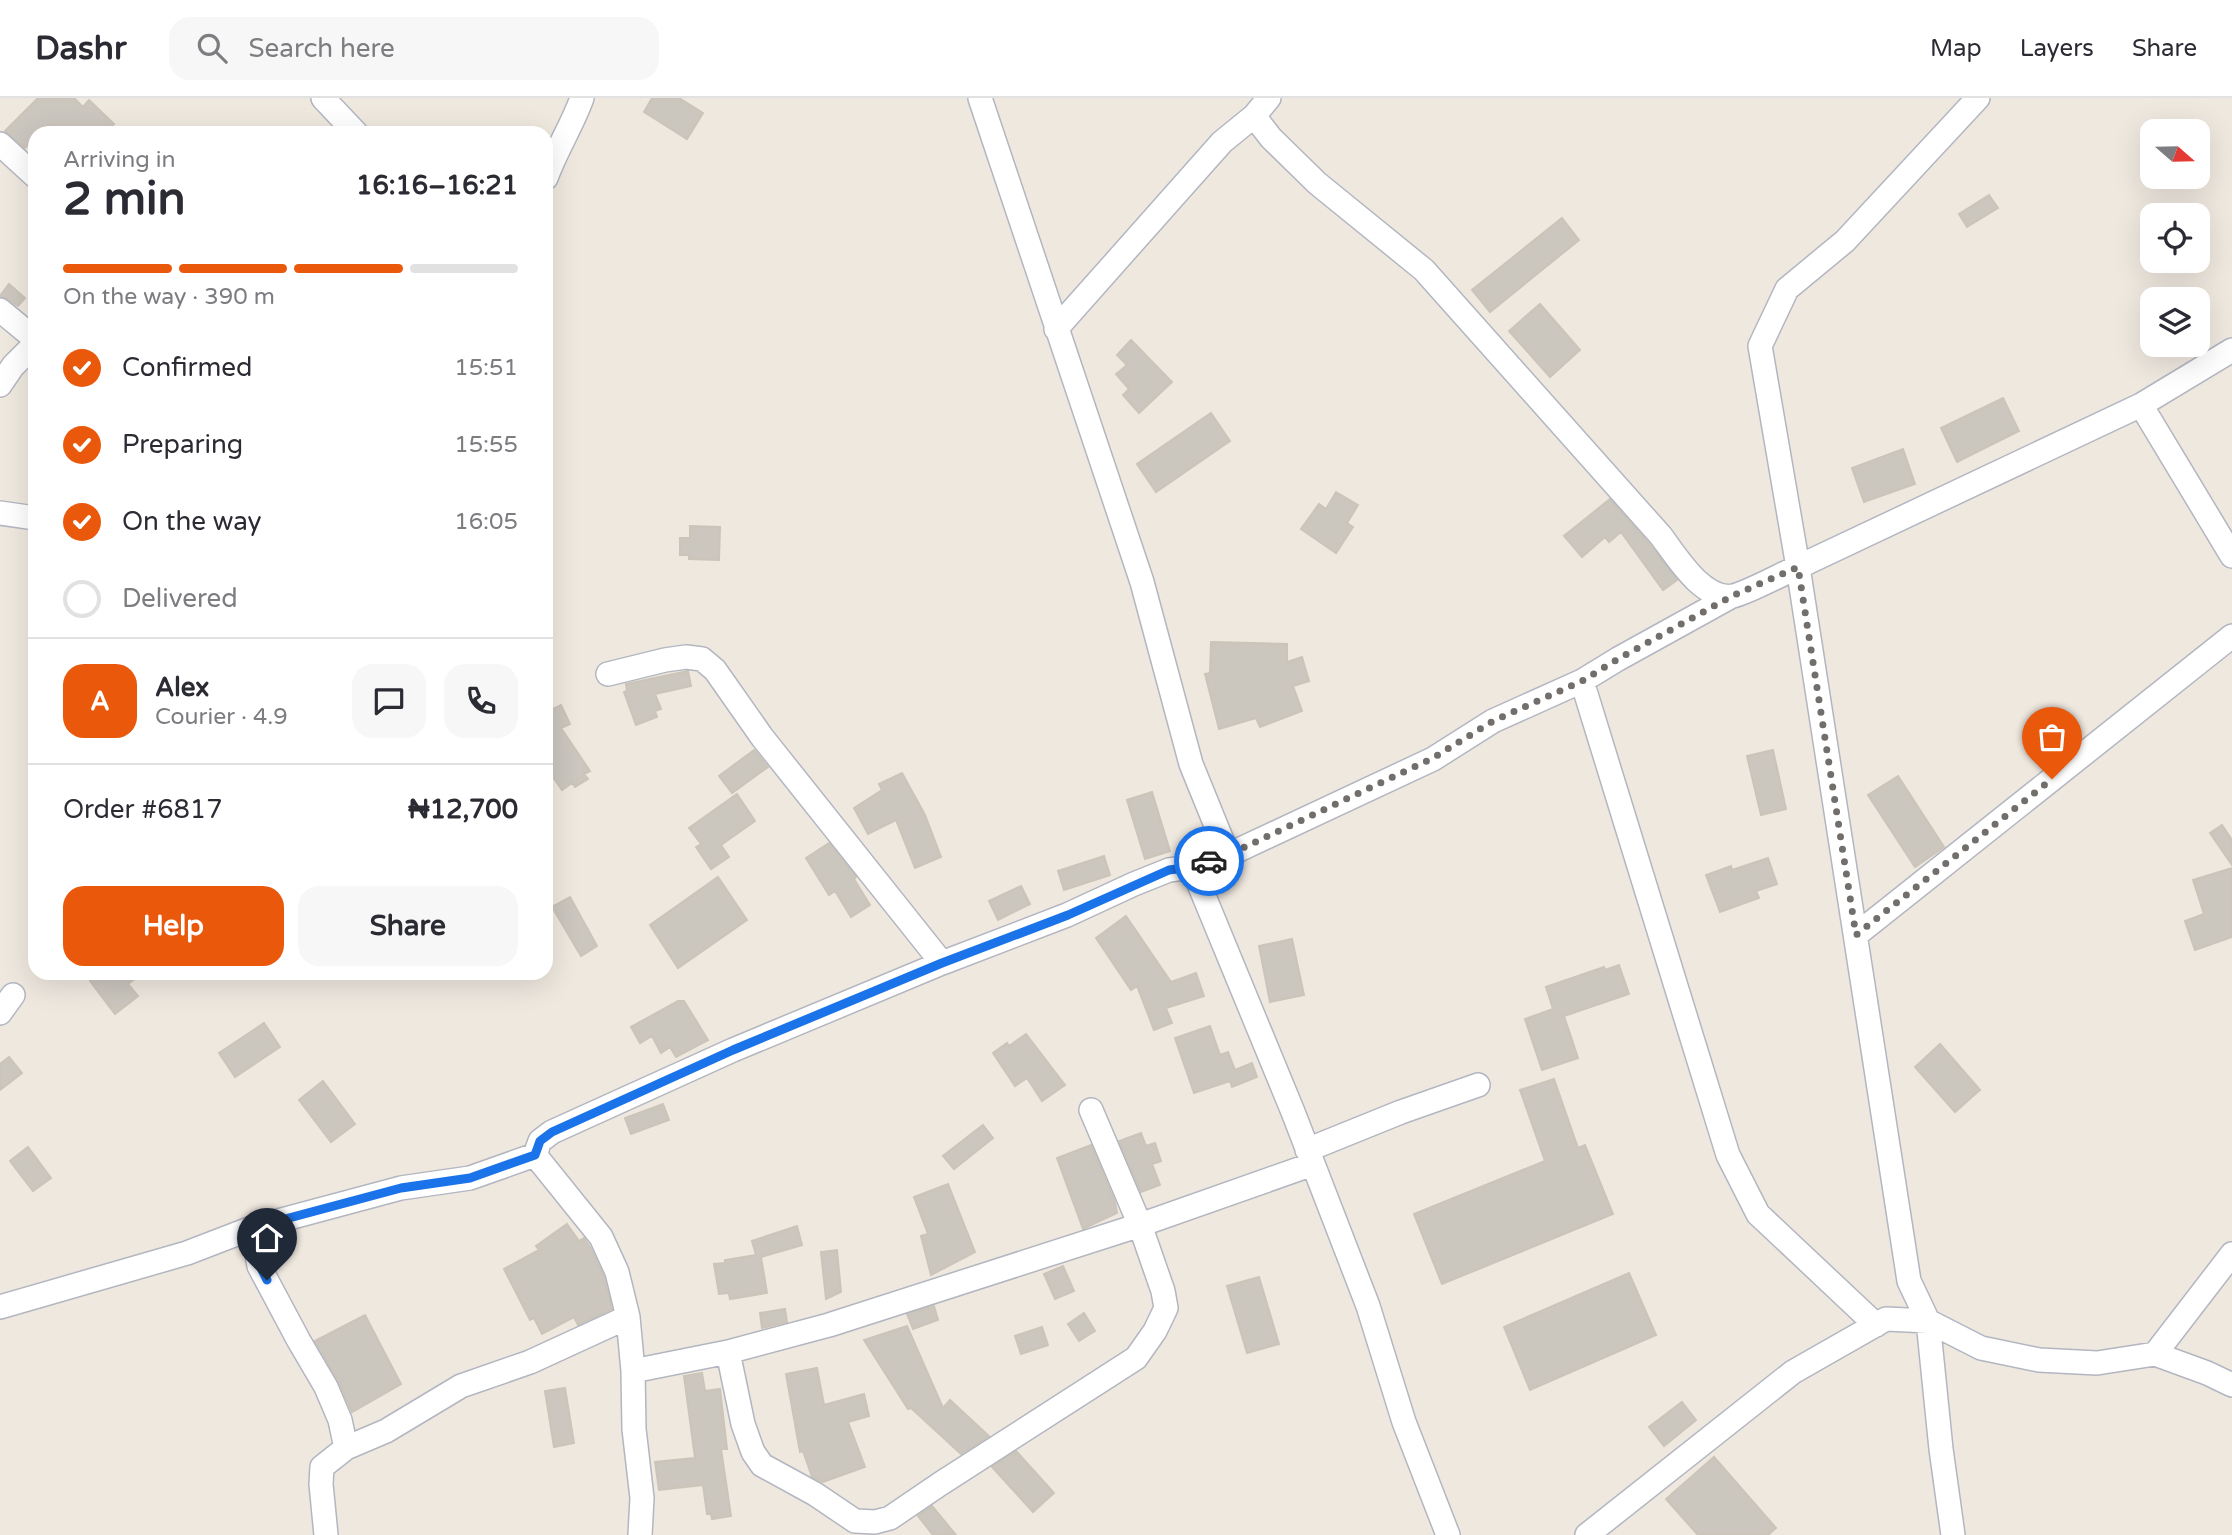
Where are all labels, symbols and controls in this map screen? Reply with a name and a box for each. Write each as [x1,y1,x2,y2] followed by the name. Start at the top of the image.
[169,17,659,80] search box
[35,29,127,68] text: Dashr
[193,29,231,67] icon: search
[249,33,395,64] text: Search here
[1930,34,1982,63] text: Map
[2020,34,2094,63] text: Layers
[2132,34,2197,63] text: Share
[2140,119,2210,189] north arrow
[2140,119,2210,357] map controls
[63,146,176,174] text: Arriving in
[356,170,518,201] text: 16:16–16:21
[63,172,186,227] text: 2 min
[2140,203,2210,273] button: locate
[63,283,275,311] text: On the way · 390 m
[2140,287,2210,357] button: layers
[63,349,101,387] icon: check
[122,352,252,383] text: Confirmed
[454,354,518,382] text: 15:51
[63,426,101,464] icon: check
[122,429,243,460] text: Preparing
[454,431,518,459] text: 15:55
[63,503,101,541] icon: check
[122,506,262,537] text: On the way
[454,508,518,536] text: 16:05
[122,583,238,614] text: Delivered
[352,664,426,738] button: chat
[444,664,518,738] button: phone
[155,672,209,703] text: Alex
[90,686,110,717] text: A
[155,703,288,731] text: Courier · 4.9
[2022,707,2082,779] pin
[2033,718,2071,756] icon: bag
[63,794,223,825] text: Order #6817
[408,794,518,825] text: ₦12,700
[1174,826,1244,896] courier
[1190,842,1228,880] icon: car
[63,886,284,966] button: Help
[298,886,518,966] button: Share
[237,1208,297,1280] pin
[248,1219,286,1257] icon: home

